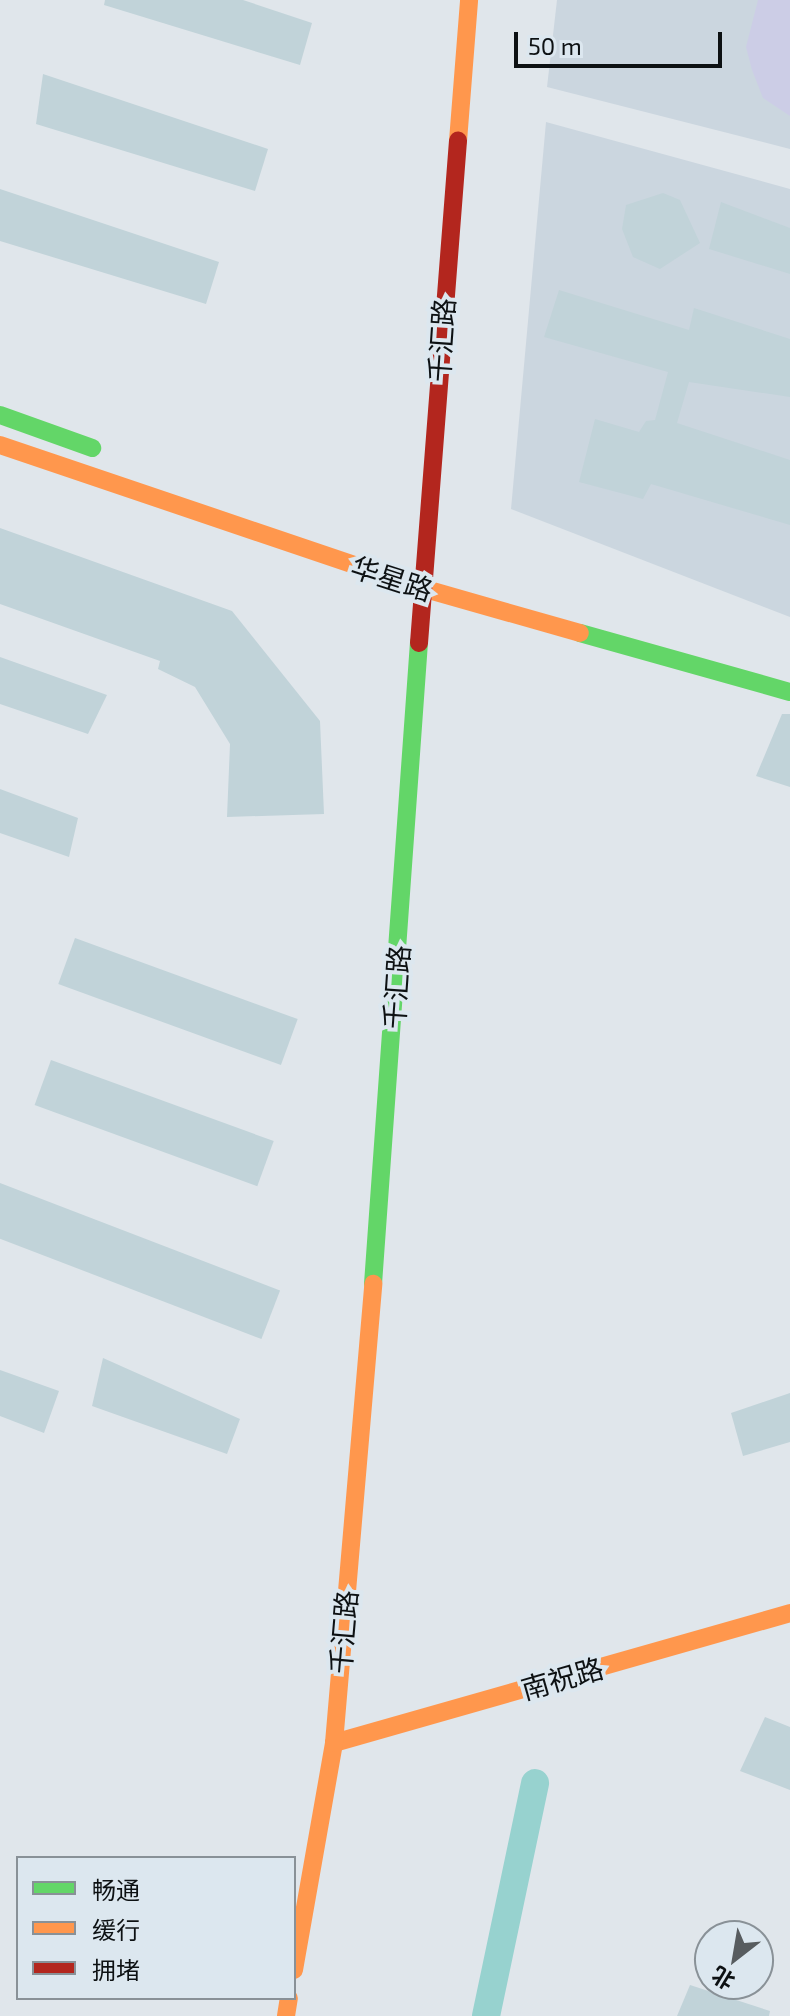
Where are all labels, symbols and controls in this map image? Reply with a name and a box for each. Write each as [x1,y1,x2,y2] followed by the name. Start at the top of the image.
[518,16,726,66] scale bar
[528,31,582,60] text: 50 m
[421,297,461,383] street label: 千汇路
[347,549,437,607] street label: 华星路
[376,944,416,1030] street label: 千汇路
[323,1589,363,1675] street label: 千汇路
[517,1650,607,1706] street label: 南祝路
[16,1856,296,2000] legend
[92,1875,140,1904] text: 畅通
[92,1915,140,1944] text: 缓行
[694,1920,774,2000] north arrow
[92,1955,140,1984] text: 拥堵
[707,1962,739,1996] text: 北

